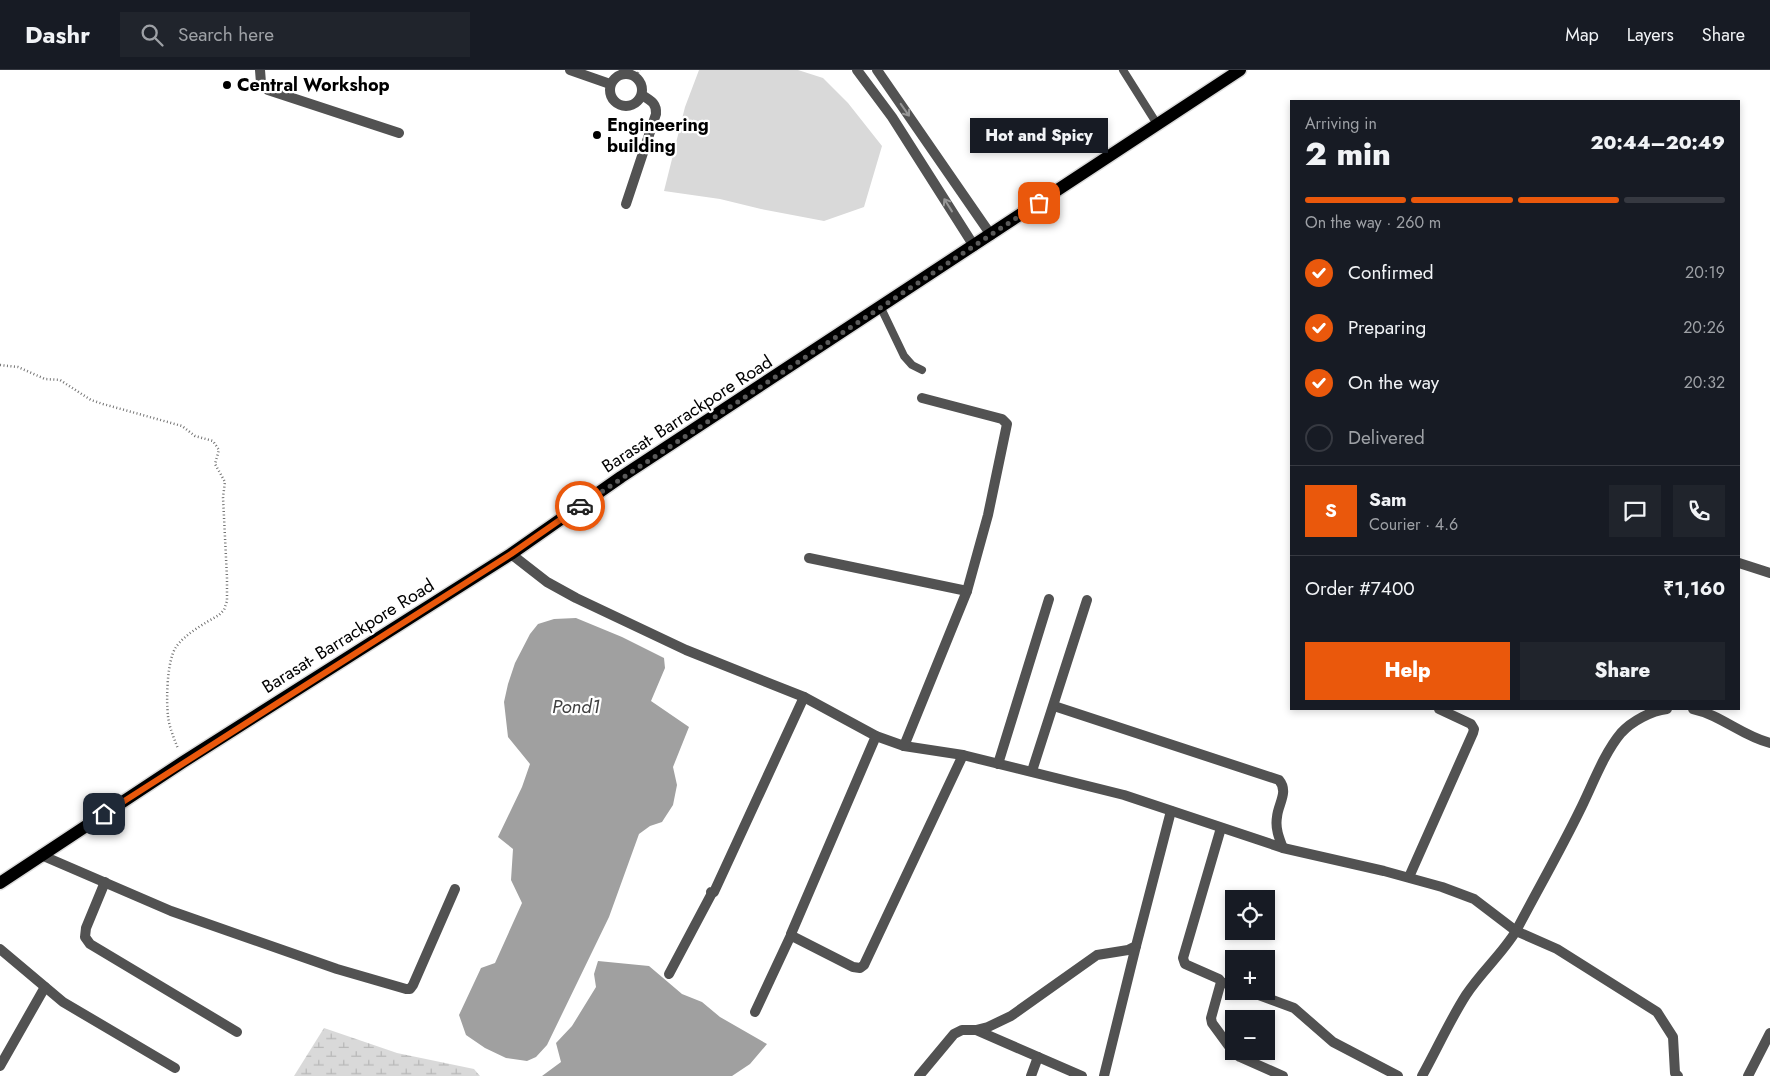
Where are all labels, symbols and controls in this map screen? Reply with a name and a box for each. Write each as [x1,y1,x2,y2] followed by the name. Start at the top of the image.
[120,12,470,57] search box
[25,17,90,52] text: Dashr
[138,21,166,49] icon: search
[178,21,274,48] text: Search here
[1565,22,1599,48] text: Map
[1627,22,1674,48] text: Layers
[1702,22,1745,48] text: Share
[237,72,390,98] place label: Central Workshop
[221,79,233,91] marker: Central Workshop
[900,103,910,117] one-way arrow
[607,112,709,159] place label: Engineering building
[1305,112,1377,135] text: Arriving in
[970,118,1108,153] callout: Hot and Spicy
[985,124,1093,147] text: Hot and Spicy
[591,129,603,141] marker: Engineering building
[1591,129,1725,156] text: 20:44–20:49
[1305,131,1391,177] text: 2 min
[1018,182,1060,224] pin
[1025,189,1053,217] icon: bag
[942,199,952,213] one-way arrow
[1305,211,1441,234] text: On the way · 260 m
[1305,259,1333,287] icon: check
[1348,259,1434,286] text: Confirmed
[1685,261,1725,284] text: 20:19
[1305,314,1333,342] icon: check
[1348,314,1426,341] text: Preparing
[1683,316,1725,339] text: 20:26
[597,349,777,479] street label: Barasat- Barrackpore Road
[1305,369,1333,397] icon: check
[1348,369,1439,396] text: On the way
[1684,371,1725,394] text: 20:32
[1348,424,1425,451] text: Delivered
[555,481,605,531] courier
[1609,485,1661,537] button: chat
[1673,485,1725,537] button: phone
[1369,486,1407,513] text: Sam
[566,492,594,520] icon: car
[1325,497,1337,524] text: S
[1369,513,1458,536] text: Courier · 4.6
[257,572,439,700] street label: Barasat- Barrackpore Road
[1305,575,1415,602] text: Order #7400
[1663,575,1725,602] text: ₹1,160
[1305,642,1510,700] button: Help
[1520,642,1725,700] button: Share
[552,693,600,720] water label: Pond1
[83,793,125,835] pin
[90,800,118,828] icon: home
[1225,890,1275,1060] map controls
[1225,890,1275,940] button: locate
[1225,950,1275,1000] button: +
[1225,1010,1275,1060] button: −

